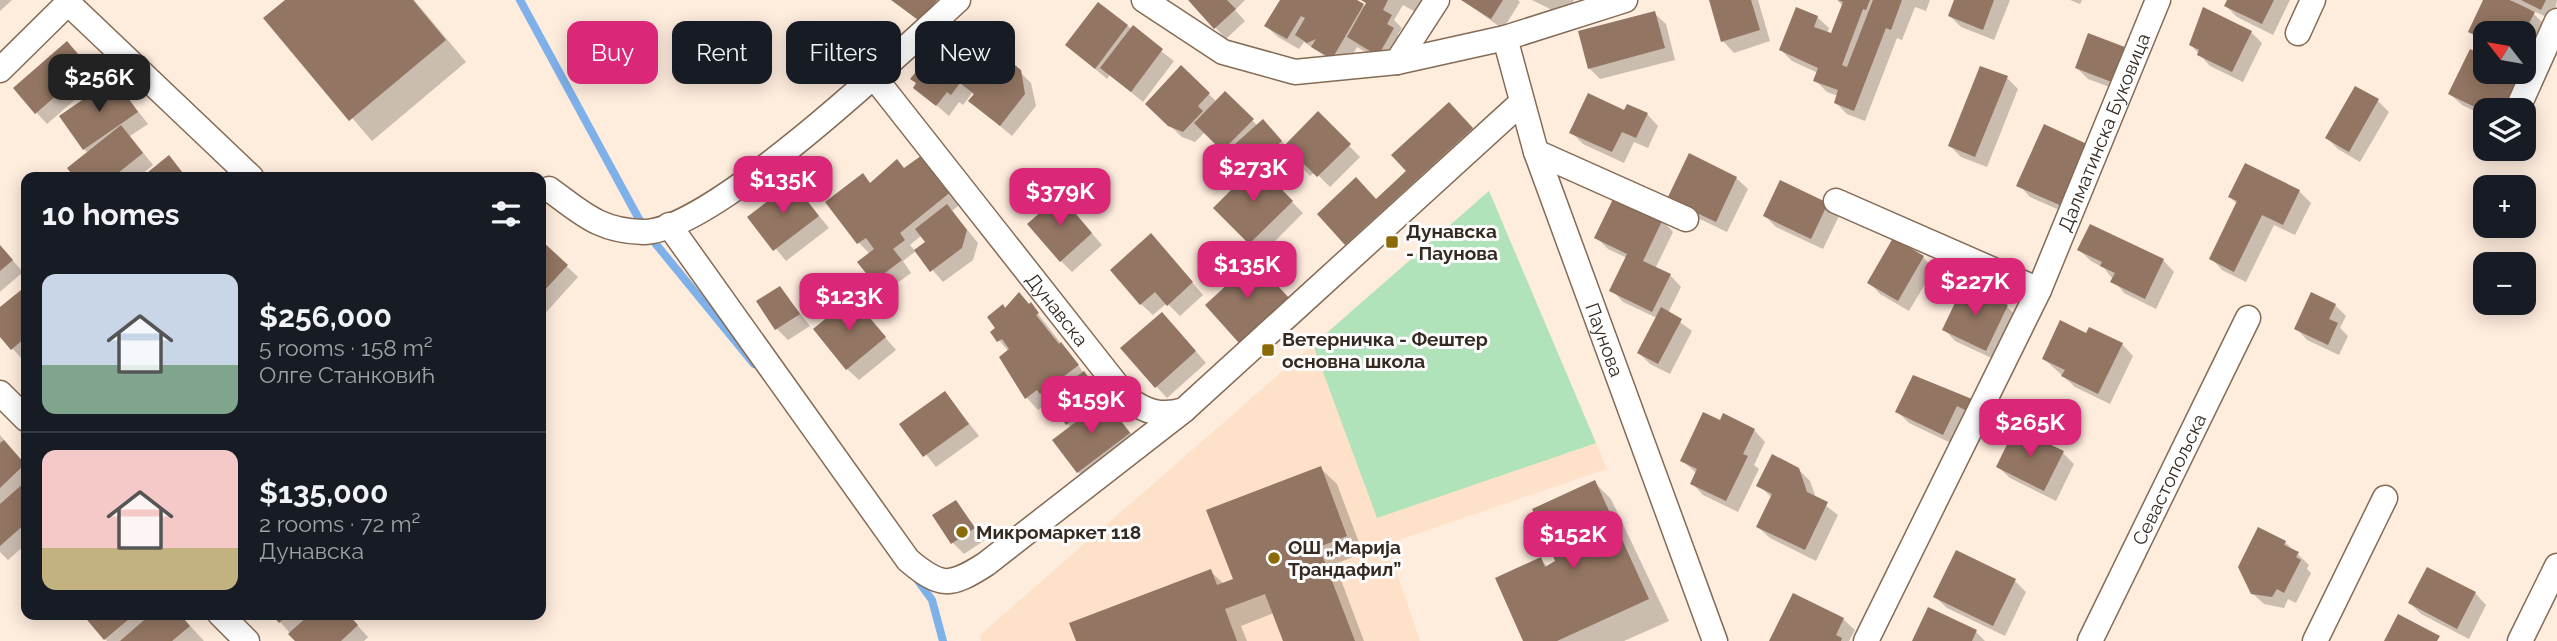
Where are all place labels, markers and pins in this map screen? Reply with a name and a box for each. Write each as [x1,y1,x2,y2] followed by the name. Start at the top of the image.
[50,54,148,114] pin: $256K
[1204,144,1302,204] pin: $273K
[734,156,832,216] pin: $135K
[1011,168,1109,228] pin: $379K
[1406,220,1498,264] place label: Дунавска - Паунова
[1384,234,1400,250] marker: Дунавска - Паунова
[1198,242,1296,301] pin: $135K
[1926,258,2024,318] pin: $227K
[800,274,898,333] pin: $123K
[1282,328,1488,372] place label: Ветерничка - Фештер основна школа
[1260,342,1276,358] marker: Ветерничка - Фештер основна школа
[1042,376,1140,436] pin: $159K
[1981,400,2079,459] pin: $265K
[1524,512,1622,571] pin: $152K
[976,521,1141,543] place label: Микромаркет 118
[954,524,970,540] marker: Микромаркет 118
[1288,536,1401,580] place label: ОШ „Марија Трандафил”
[1266,550,1282,566] marker: ОШ „Марија Трандафил”

